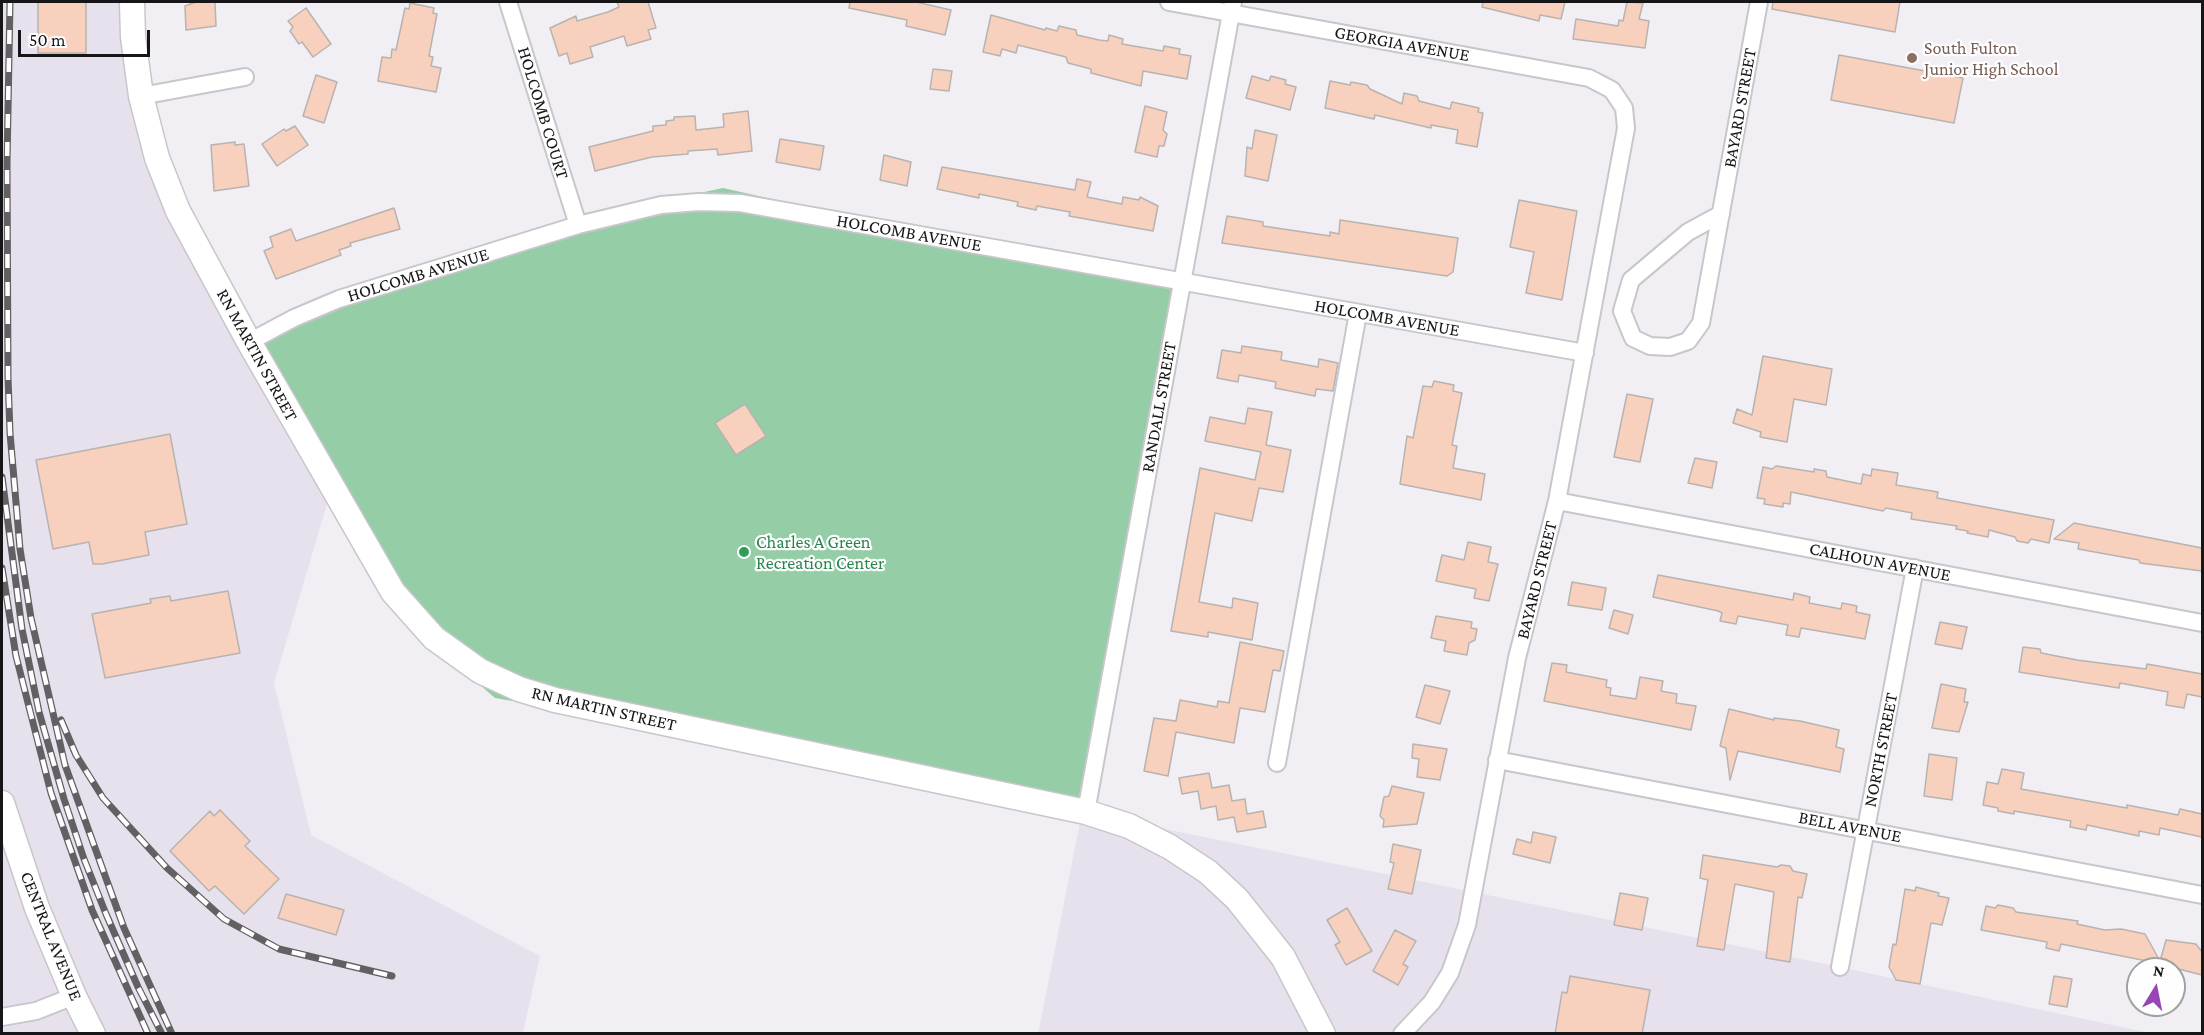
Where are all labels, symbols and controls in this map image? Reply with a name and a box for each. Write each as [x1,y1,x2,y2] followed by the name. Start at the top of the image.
[21,18,153,56] scale bar
[1333,22,1471,66] street label: GEORGIA AVENUE
[29,30,66,50] text: 50 m
[1924,37,2058,80] place label: South Fulton Junior High School
[513,44,573,182] street label: HOLCOMB COURT
[1719,47,1761,169] street label: BAYARD STREET
[1905,51,1919,65] marker: South Fulton Junior High School
[835,210,983,256] street label: HOLCOMB AVENUE
[345,243,491,307] street label: HOLCOMB AVENUE
[212,285,302,425] street label: RN MARTIN STREET
[1313,295,1461,341] street label: HOLCOMB AVENUE
[1137,340,1181,474] street label: RANDALL STREET
[1512,519,1562,641] street label: BAYARD STREET
[756,531,884,574] place label: Charles A Green Recreation Center
[1807,538,1953,586] street label: CALHOUN AVENUE
[737,545,751,559] marker: Charles A Green Recreation Center
[530,682,678,736] street label: RN MARTIN STREET
[1859,691,1903,809] street label: NORTH STREET
[1797,806,1903,848] street label: BELL AVENUE
[15,868,87,1004] street label: CENTRAL AVENUE
[2126,957,2186,1017] north arrow
[2152,961,2166,980] text: N

